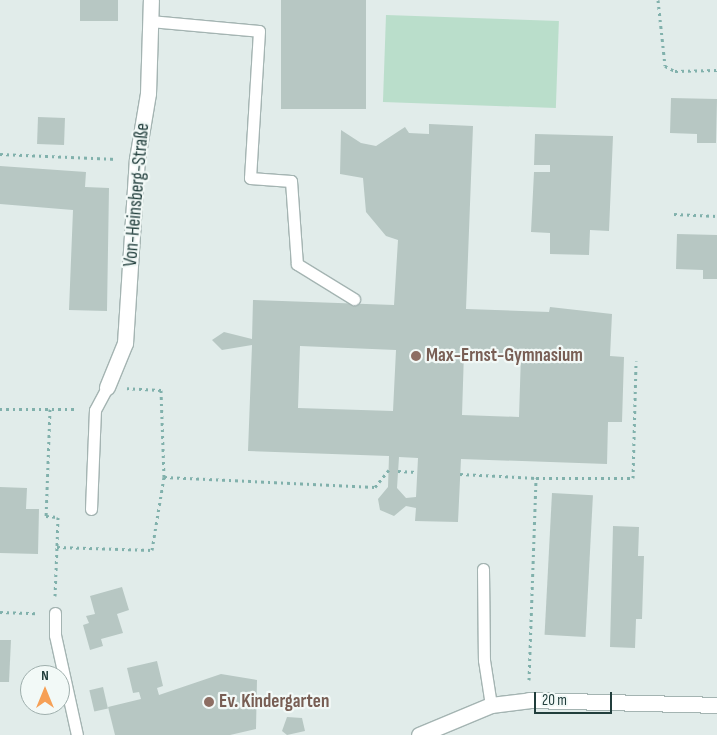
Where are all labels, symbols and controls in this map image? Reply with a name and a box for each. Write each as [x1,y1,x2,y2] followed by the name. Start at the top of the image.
[119,122,155,268] street label: Von-Heinsberg-Straße
[426,345,583,367] place label: Max-Ernst-Gymnasium
[410,350,422,362] marker: Max-Ernst-Gymnasium
[20,665,70,715] north arrow
[41,667,49,684] text: N
[537,682,614,714] scale bar
[219,691,329,713] place label: Ev. Kindergarten
[542,691,567,710] text: 20 m
[203,696,215,708] marker: Ev. Kindergarten

